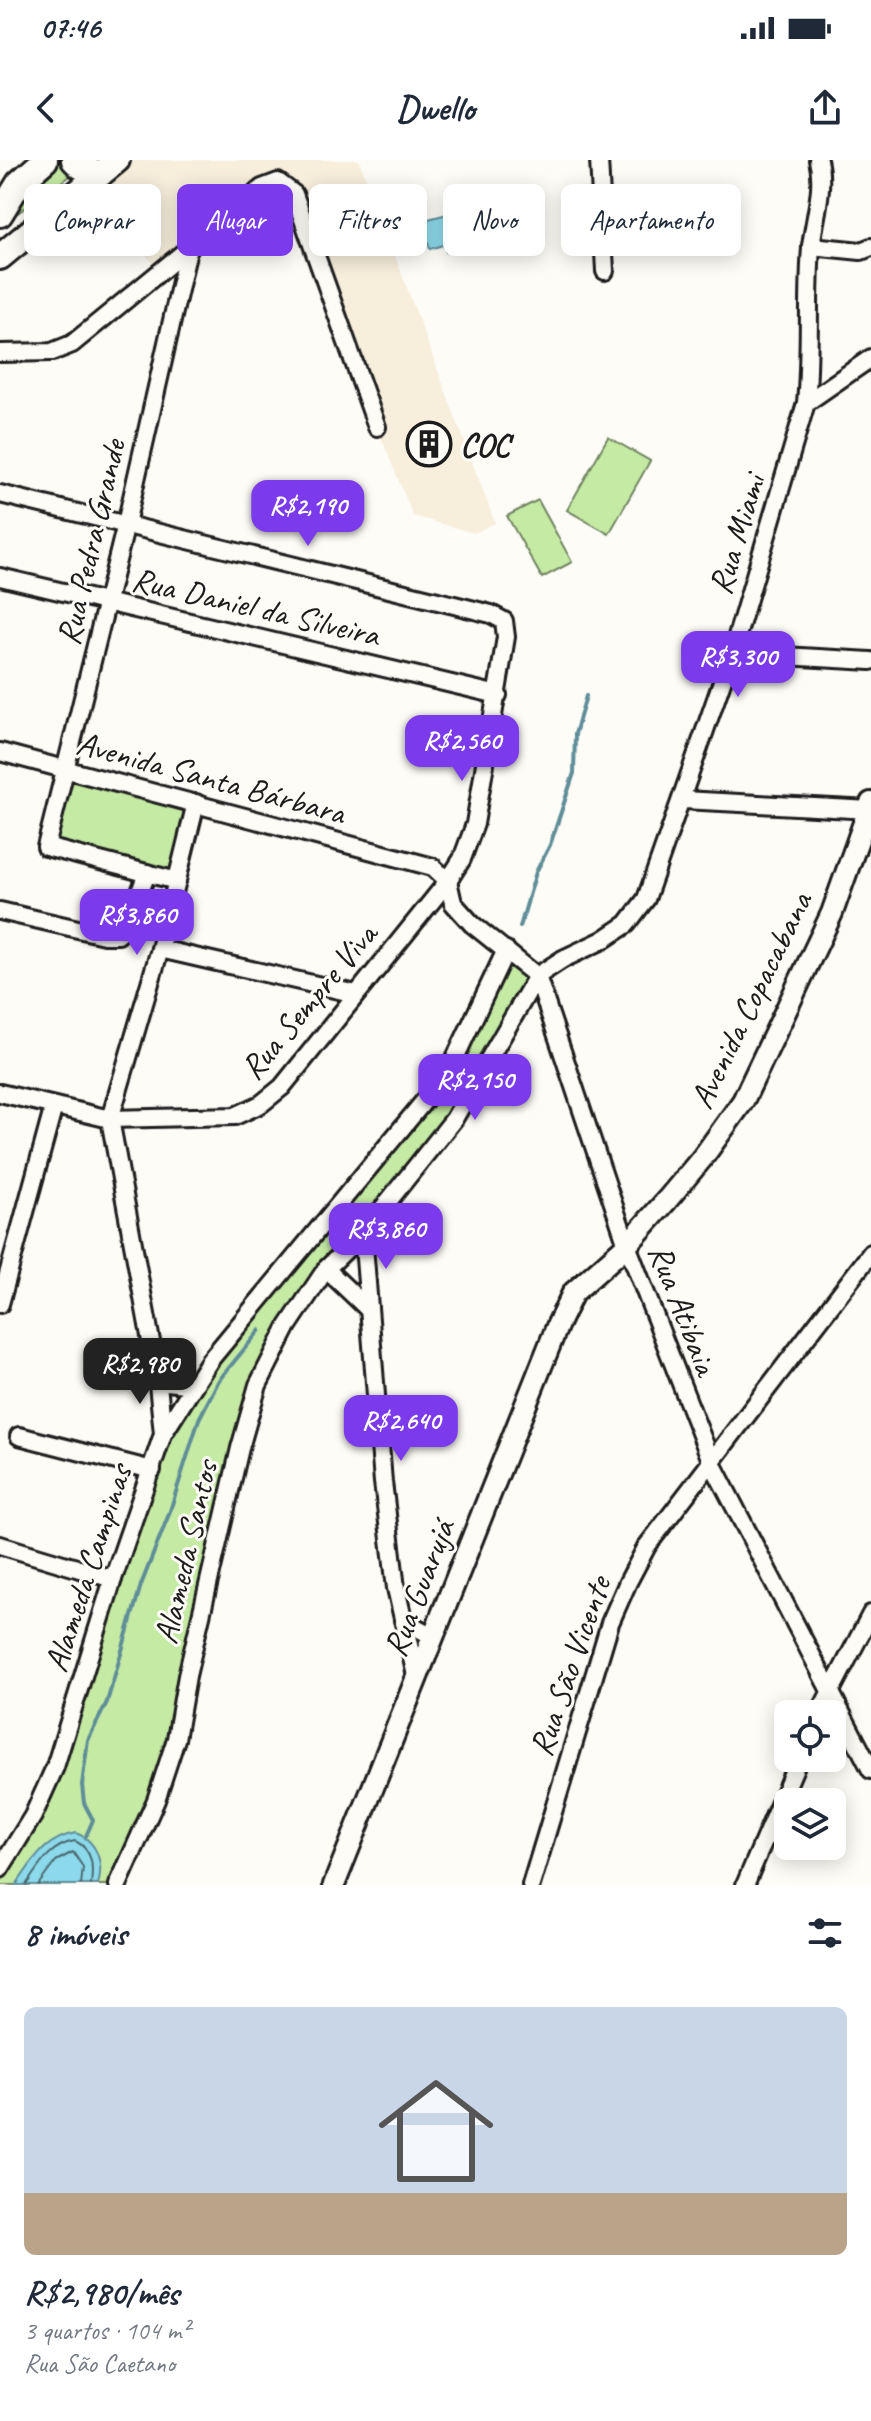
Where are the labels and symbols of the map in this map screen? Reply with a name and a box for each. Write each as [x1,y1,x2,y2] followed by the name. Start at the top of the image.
[405,420,453,468] building icon: COC
[460,423,515,466] place label: COC
[46,433,135,649] street label: Rua Pedra Grande
[698,466,776,599] street label: Rua Miami
[234,480,382,548] pin: R$2,190
[128,557,386,656] street label: Rua Daniel da Silveira
[664,631,812,699] pin: R$3,300
[388,715,536,783] pin: R$2,560
[72,721,352,835] street label: Avenida Santa Bárbara
[680,883,822,1115] street label: Avenida Copacabana
[63,889,211,957] pin: R$3,860
[231,912,388,1088] street label: Rua Sempre Viva
[401,1054,549,1122] pin: R$2,150
[312,1203,460,1271] pin: R$3,860
[639,1238,729,1383] street label: Rua Atibaia
[66,1338,214,1406] pin: R$2,980
[327,1395,475,1463] pin: R$2,640
[144,1453,228,1648] street label: Alameda Santos
[34,1456,142,1677] street label: Alameda Campinas
[373,1511,465,1662] street label: Rua Guarujá
[519,1568,621,1762] street label: Rua São Vicente

